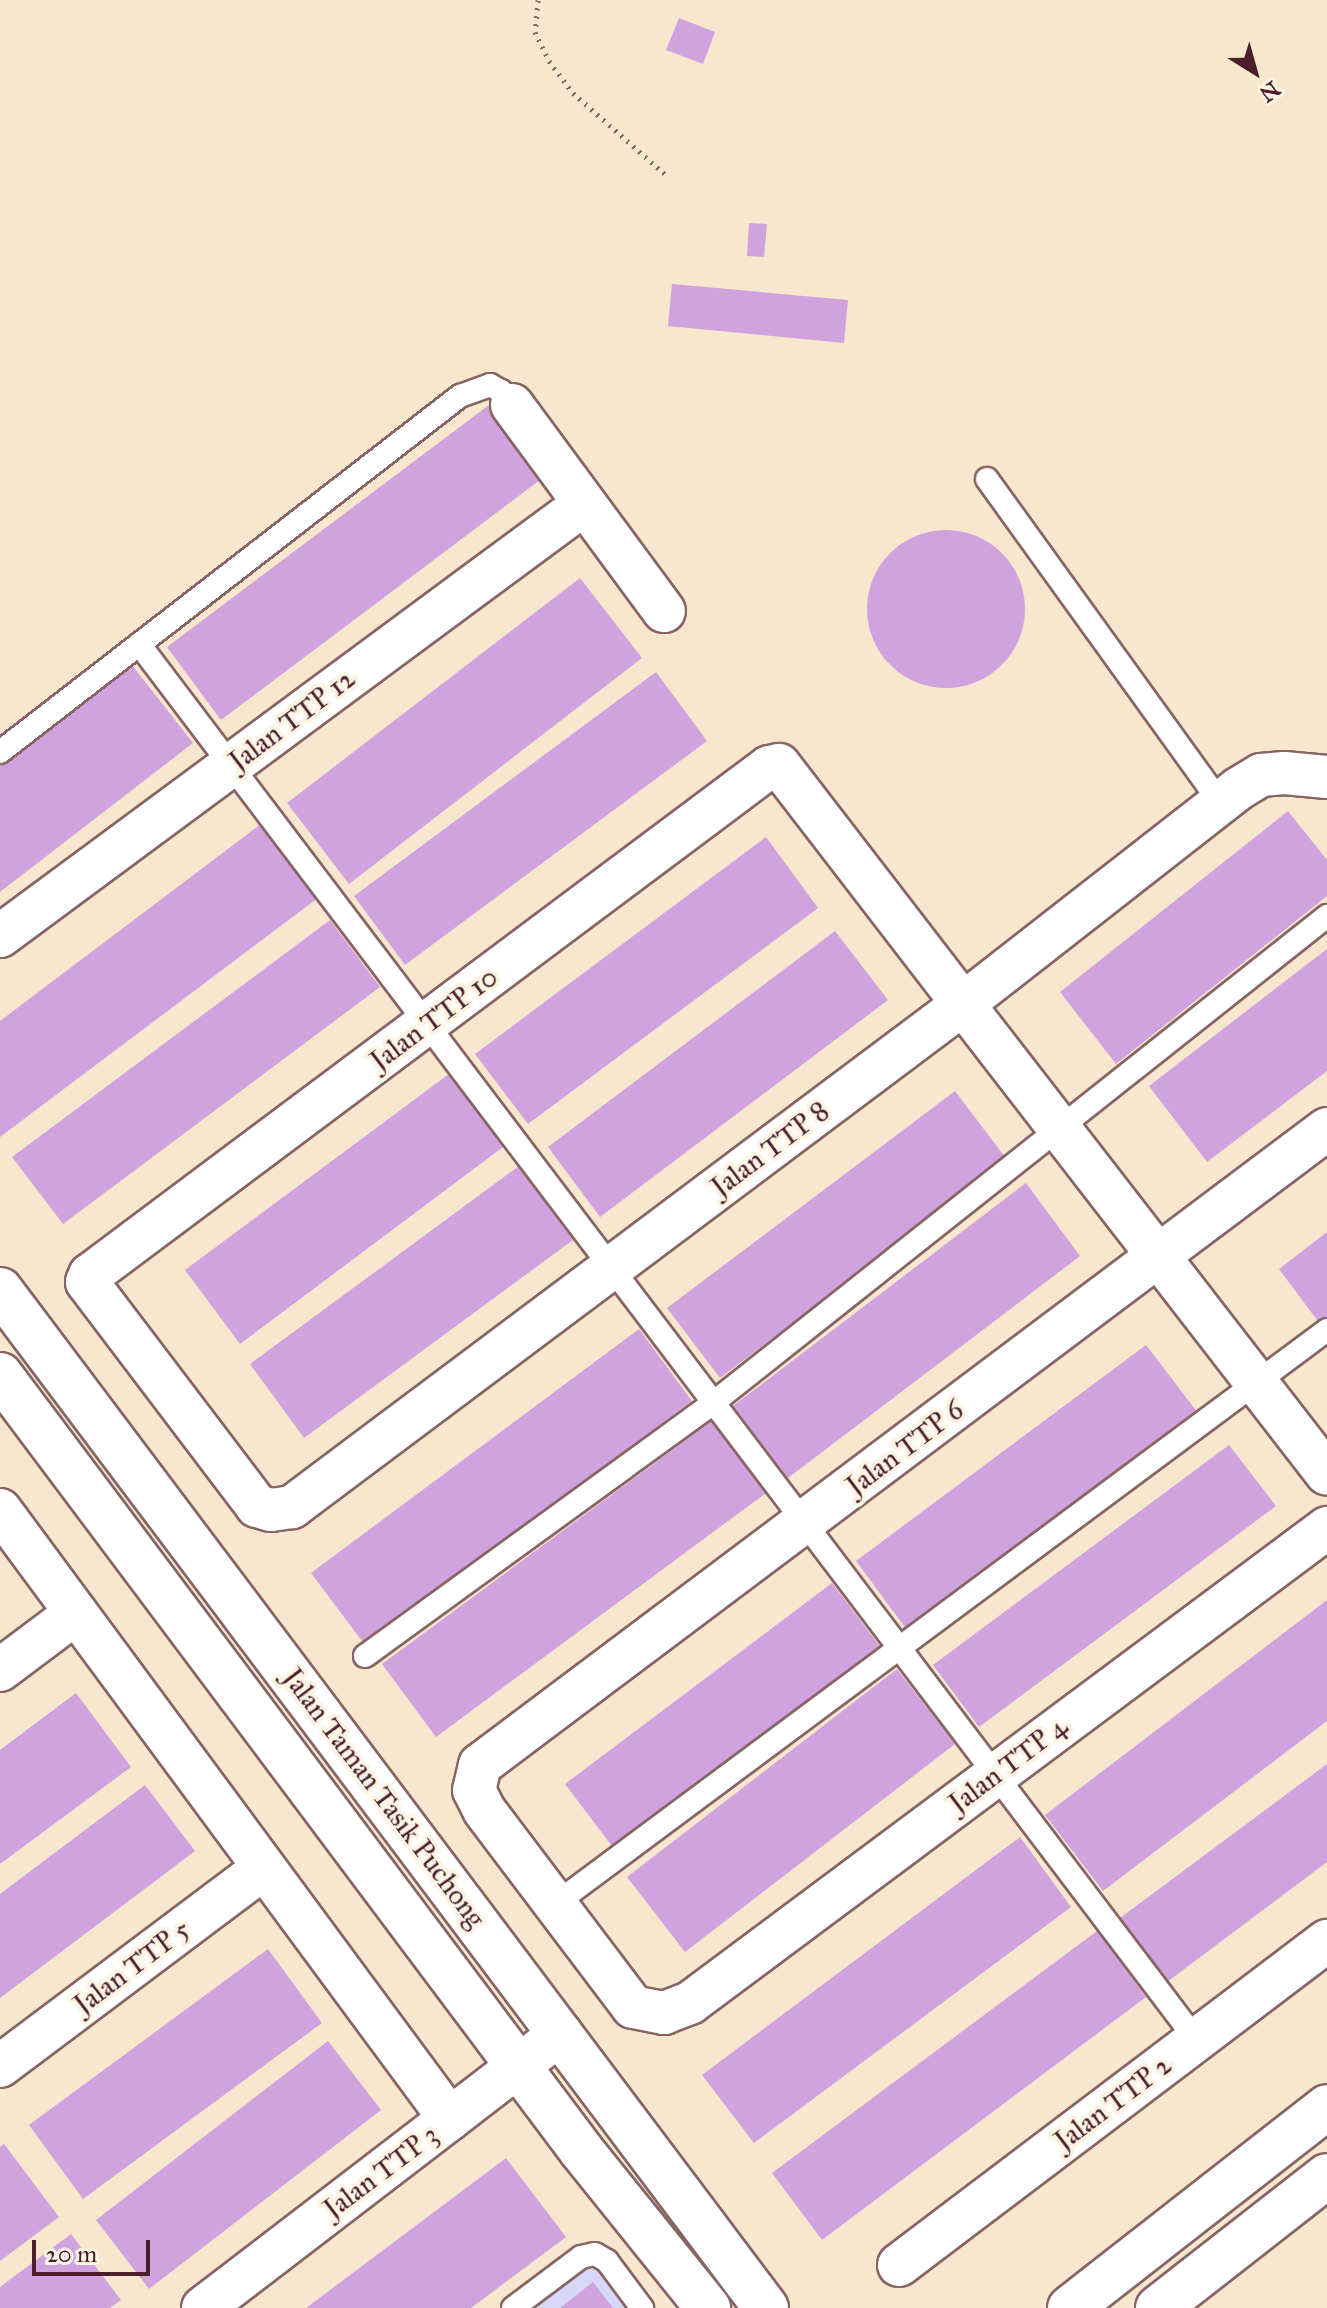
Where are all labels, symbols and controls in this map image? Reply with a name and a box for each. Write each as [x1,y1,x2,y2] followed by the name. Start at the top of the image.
[1215,32,1295,112] north arrow
[1254,75,1285,108] text: N
[223,662,361,778] street label: Jalan TTP 12
[364,960,504,1078] street label: Jalan TTP 10
[704,1094,836,1204] street label: Jalan TTP 8
[840,1393,970,1503] street label: Jalan TTP 6
[276,1662,492,1934] street label: Jalan Taman Tasik Puchong
[942,1710,1074,1820] street label: Jalan TTP 4
[67,1912,197,2022] street label: Jalan TTP 5
[1048,2048,1178,2158] street label: Jalan TTP 2
[317,2118,445,2226] street label: Jalan TTP 3
[36,2224,154,2274] scale bar
[46,2239,97,2269] text: 20 m

